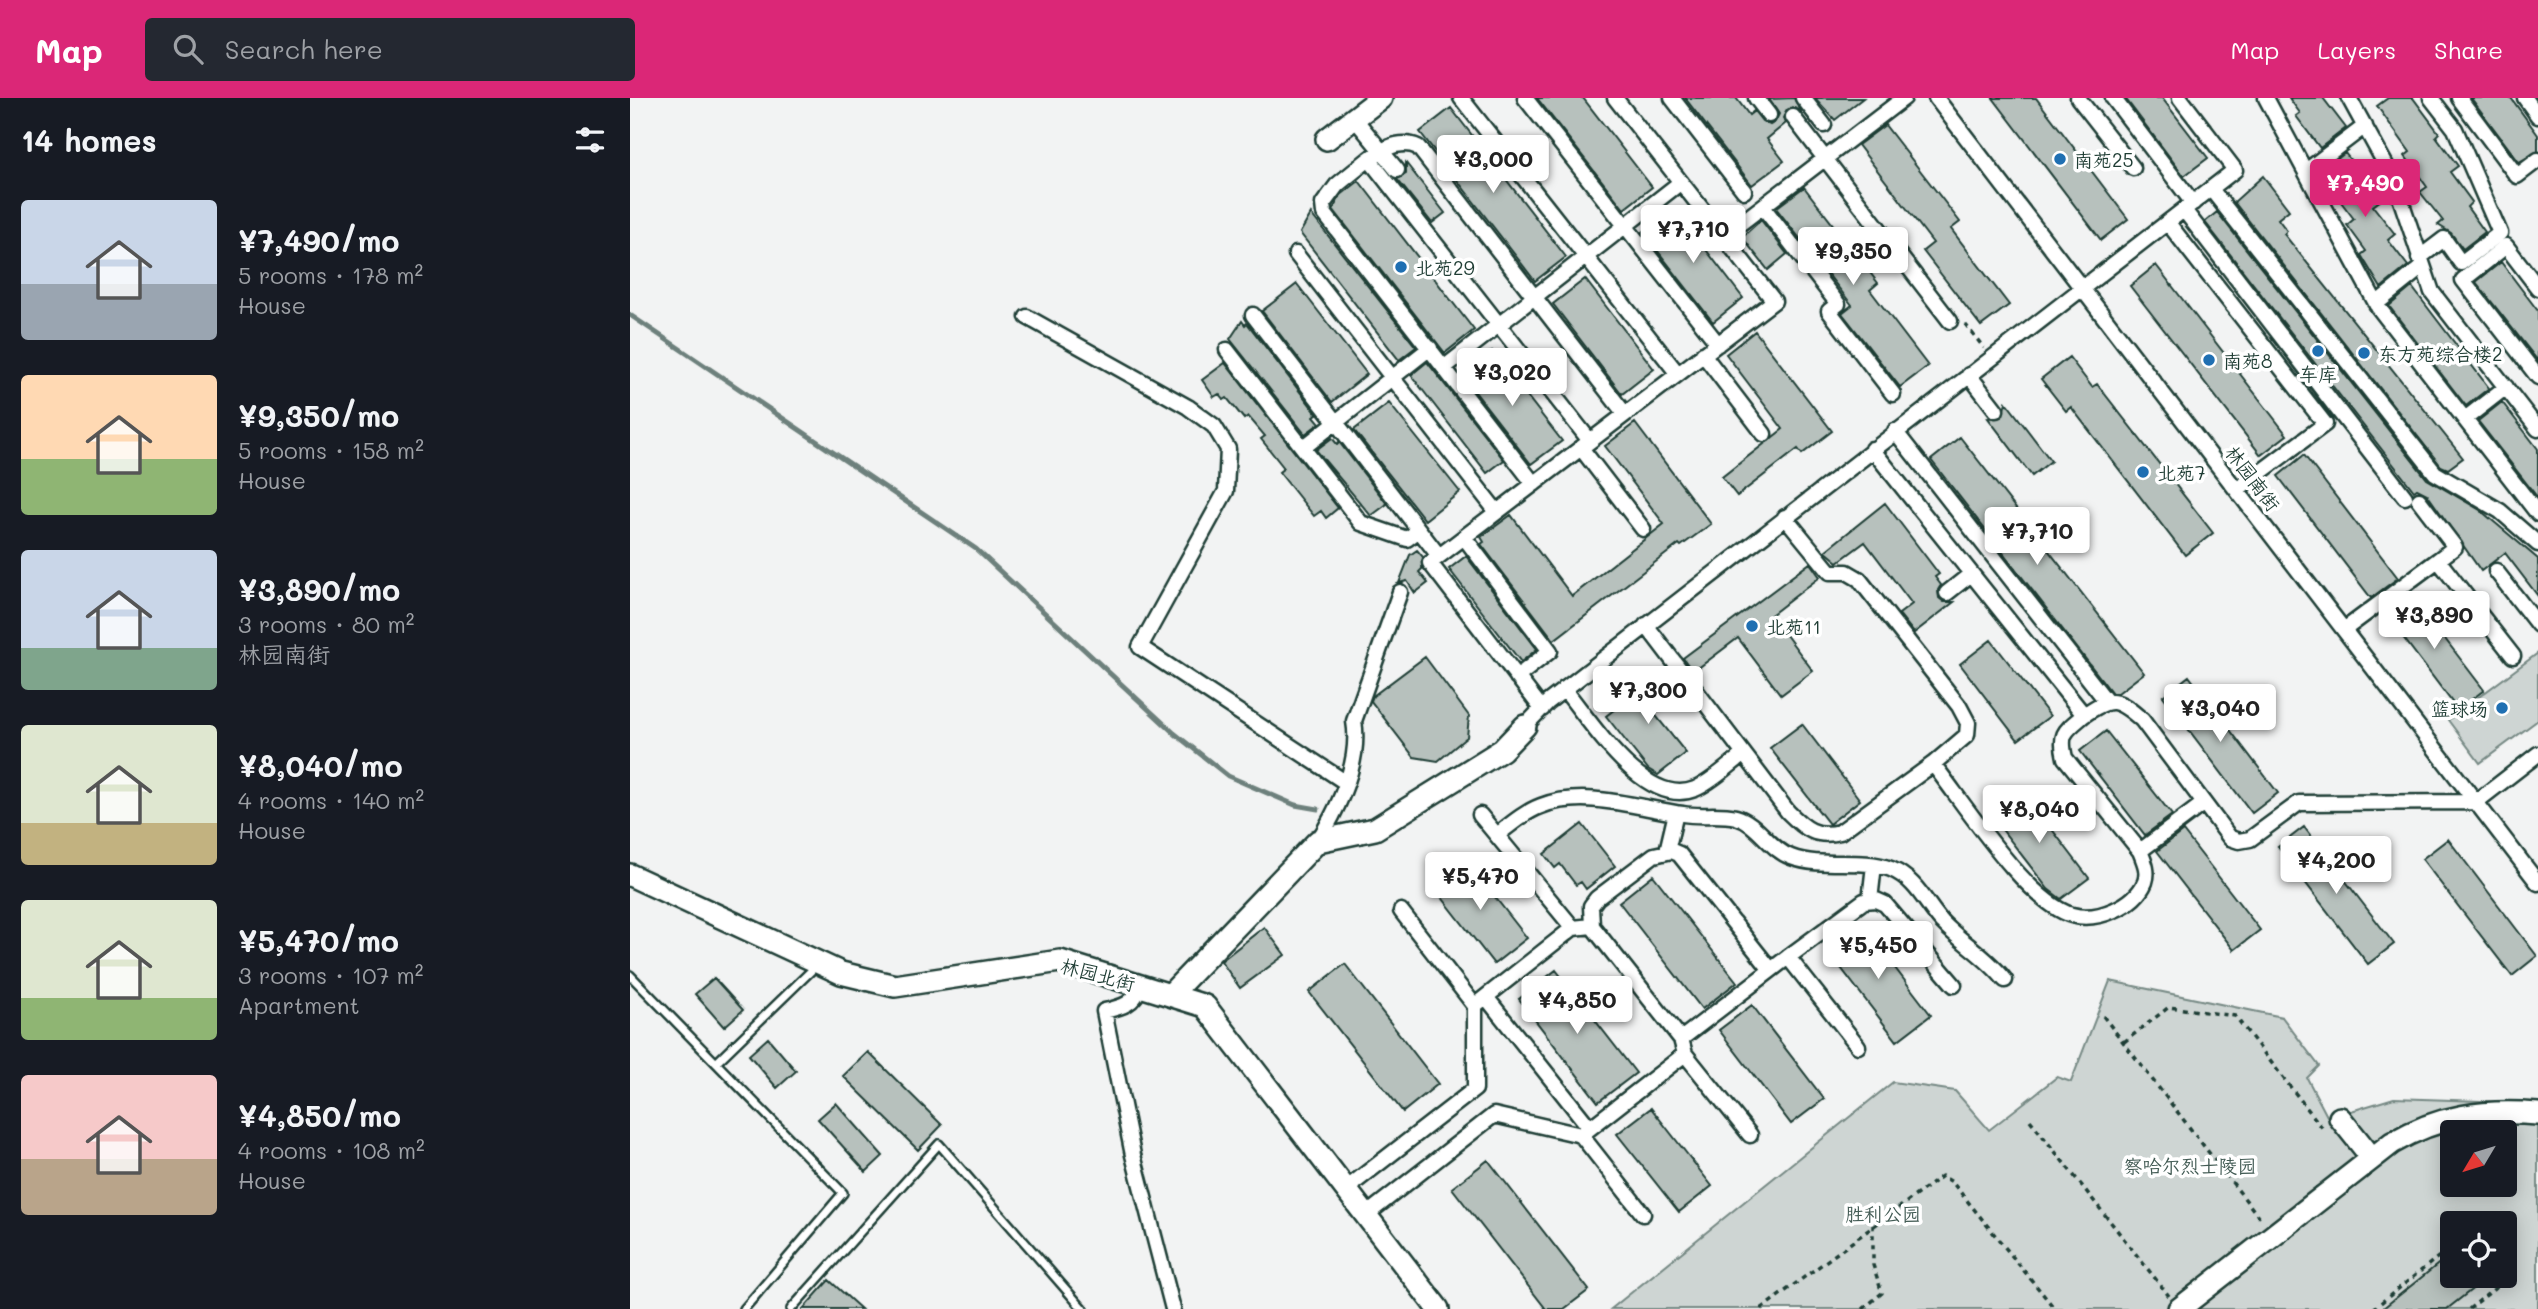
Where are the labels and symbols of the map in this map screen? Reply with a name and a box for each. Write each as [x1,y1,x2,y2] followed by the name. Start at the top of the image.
[1436,136,1550,195] pin: ¥3,000
[2074,147,2134,172] place label: 南苑25
[2052,151,2068,167] marker: 南苑25
[2308,159,2422,219] pin: ¥7,490
[1636,206,1750,265] pin: ¥7,710
[1796,228,1910,287] pin: ¥9,350
[1415,255,1475,280] place label: 北苑29
[1393,259,1409,275] marker: 北苑29
[2378,341,2503,366] place label: 东方苑综合楼2
[2310,343,2326,359] marker: 车库
[2356,345,2372,361] marker: 东方苑综合楼2
[1455,348,1569,408] pin: ¥3,020
[2223,348,2273,373] place label: 南苑8
[2201,352,2217,368] marker: 南苑8
[2299,361,2337,386] place label: 车库
[2220,440,2286,516] street label: 林园南街
[2157,460,2206,485] place label: 北苑7
[2135,464,2151,480] marker: 北苑7
[1980,508,2094,567] pin: ¥7,710
[2377,592,2491,651] pin: ¥3,890
[1766,614,1821,639] place label: 北苑11
[1744,618,1760,634] marker: 北苑11
[1591,666,1705,726] pin: ¥7,300
[2163,684,2277,744] pin: ¥3,040
[2431,696,2488,721] place label: 篮球场
[2494,700,2510,716] marker: 篮球场
[1982,786,2096,845] pin: ¥8,040
[2279,836,2393,896] pin: ¥4,200
[1423,852,1537,912] pin: ¥5,470
[1821,922,1935,981] pin: ¥5,450
[1058,952,1138,996] street label: 林园北街
[1520,976,1634,1036] pin: ¥4,850
[2440,1120,2516,1197] north arrow
[2123,1153,2257,1178] park label: 察哈尔烈士陵园
[1845,1201,1921,1226] park label: 胜利公园

